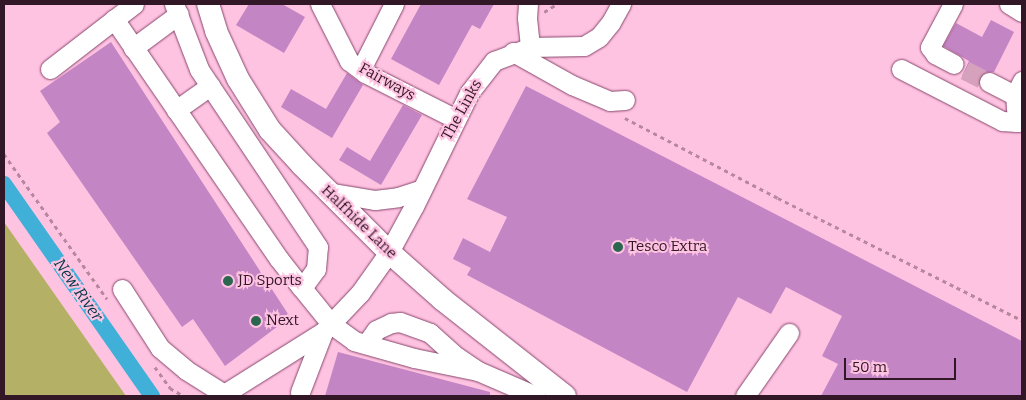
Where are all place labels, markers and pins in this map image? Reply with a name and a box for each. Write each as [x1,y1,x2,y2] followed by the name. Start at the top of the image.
[628,238,707,256] place label: Tesco Extra
[612,241,624,253] marker: Tesco Extra
[238,272,302,290] place label: JD Sports
[222,275,234,287] marker: JD Sports
[266,312,299,330] place label: Next
[250,315,262,327] marker: Next

